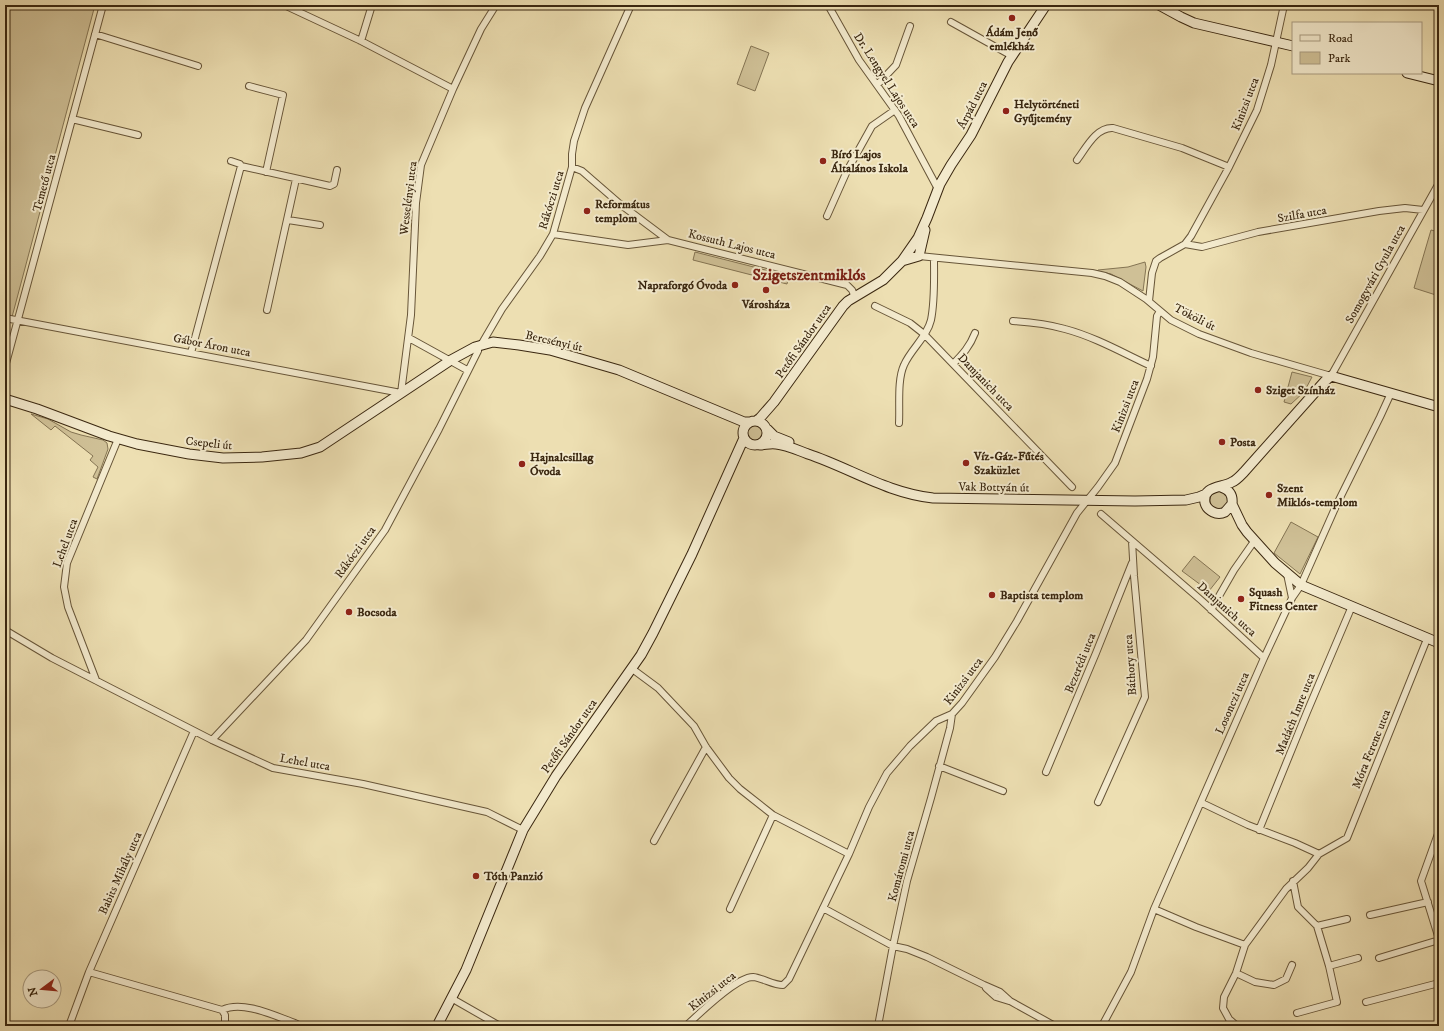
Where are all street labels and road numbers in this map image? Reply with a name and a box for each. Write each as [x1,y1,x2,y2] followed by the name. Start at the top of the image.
[850,30,923,131] street label: Dr. Lengyel Lajos utca
[1228,75,1263,133] street label: Kinizsi utca
[954,78,991,132] street label: Árpád utca
[30,152,60,214] street label: Temető utca
[396,159,421,237] street label: Wesselényi utca
[535,168,568,231] street label: Rákóczi utca
[1276,203,1329,226] street label: Szilfa utca
[1342,222,1409,326] street label: Somogyvári Gyula utca
[687,226,778,263] street label: Kossuth Lajos utca
[772,301,835,381] street label: Petőfi Sándor utca
[1171,301,1218,334] street label: Tököli út
[524,328,584,355] street label: Bercsényi út
[172,331,253,361] street label: Gábor Áron utca
[954,350,1017,415] street label: Damjanich utca
[1108,377,1143,435] street label: Kinizsi utca
[185,434,233,453] street label: Csepeli út
[957,479,1030,496] street label: Vak Bottyán út
[50,516,82,570] street label: Lehel utca
[331,523,380,581] street label: Rákóczi utca
[1194,579,1260,640] street label: Damjanich utca
[1062,630,1100,696] street label: Bezerédi utca
[1121,633,1140,696] street label: Báthory utca
[941,654,987,708] street label: Kinizsi utca
[1212,669,1253,737] street label: Losonczi utca
[1272,670,1319,757] street label: Madách Imre utca
[538,696,601,776] street label: Petőfi Sándor utca
[1349,707,1394,791] street label: Móra Ferenc utca
[279,751,332,774] street label: Lehel utca
[885,828,918,903] street label: Komáromi utca
[96,829,146,917] street label: Babits Mihály utca
[686,968,740,1014] street label: Kinizsi utca

